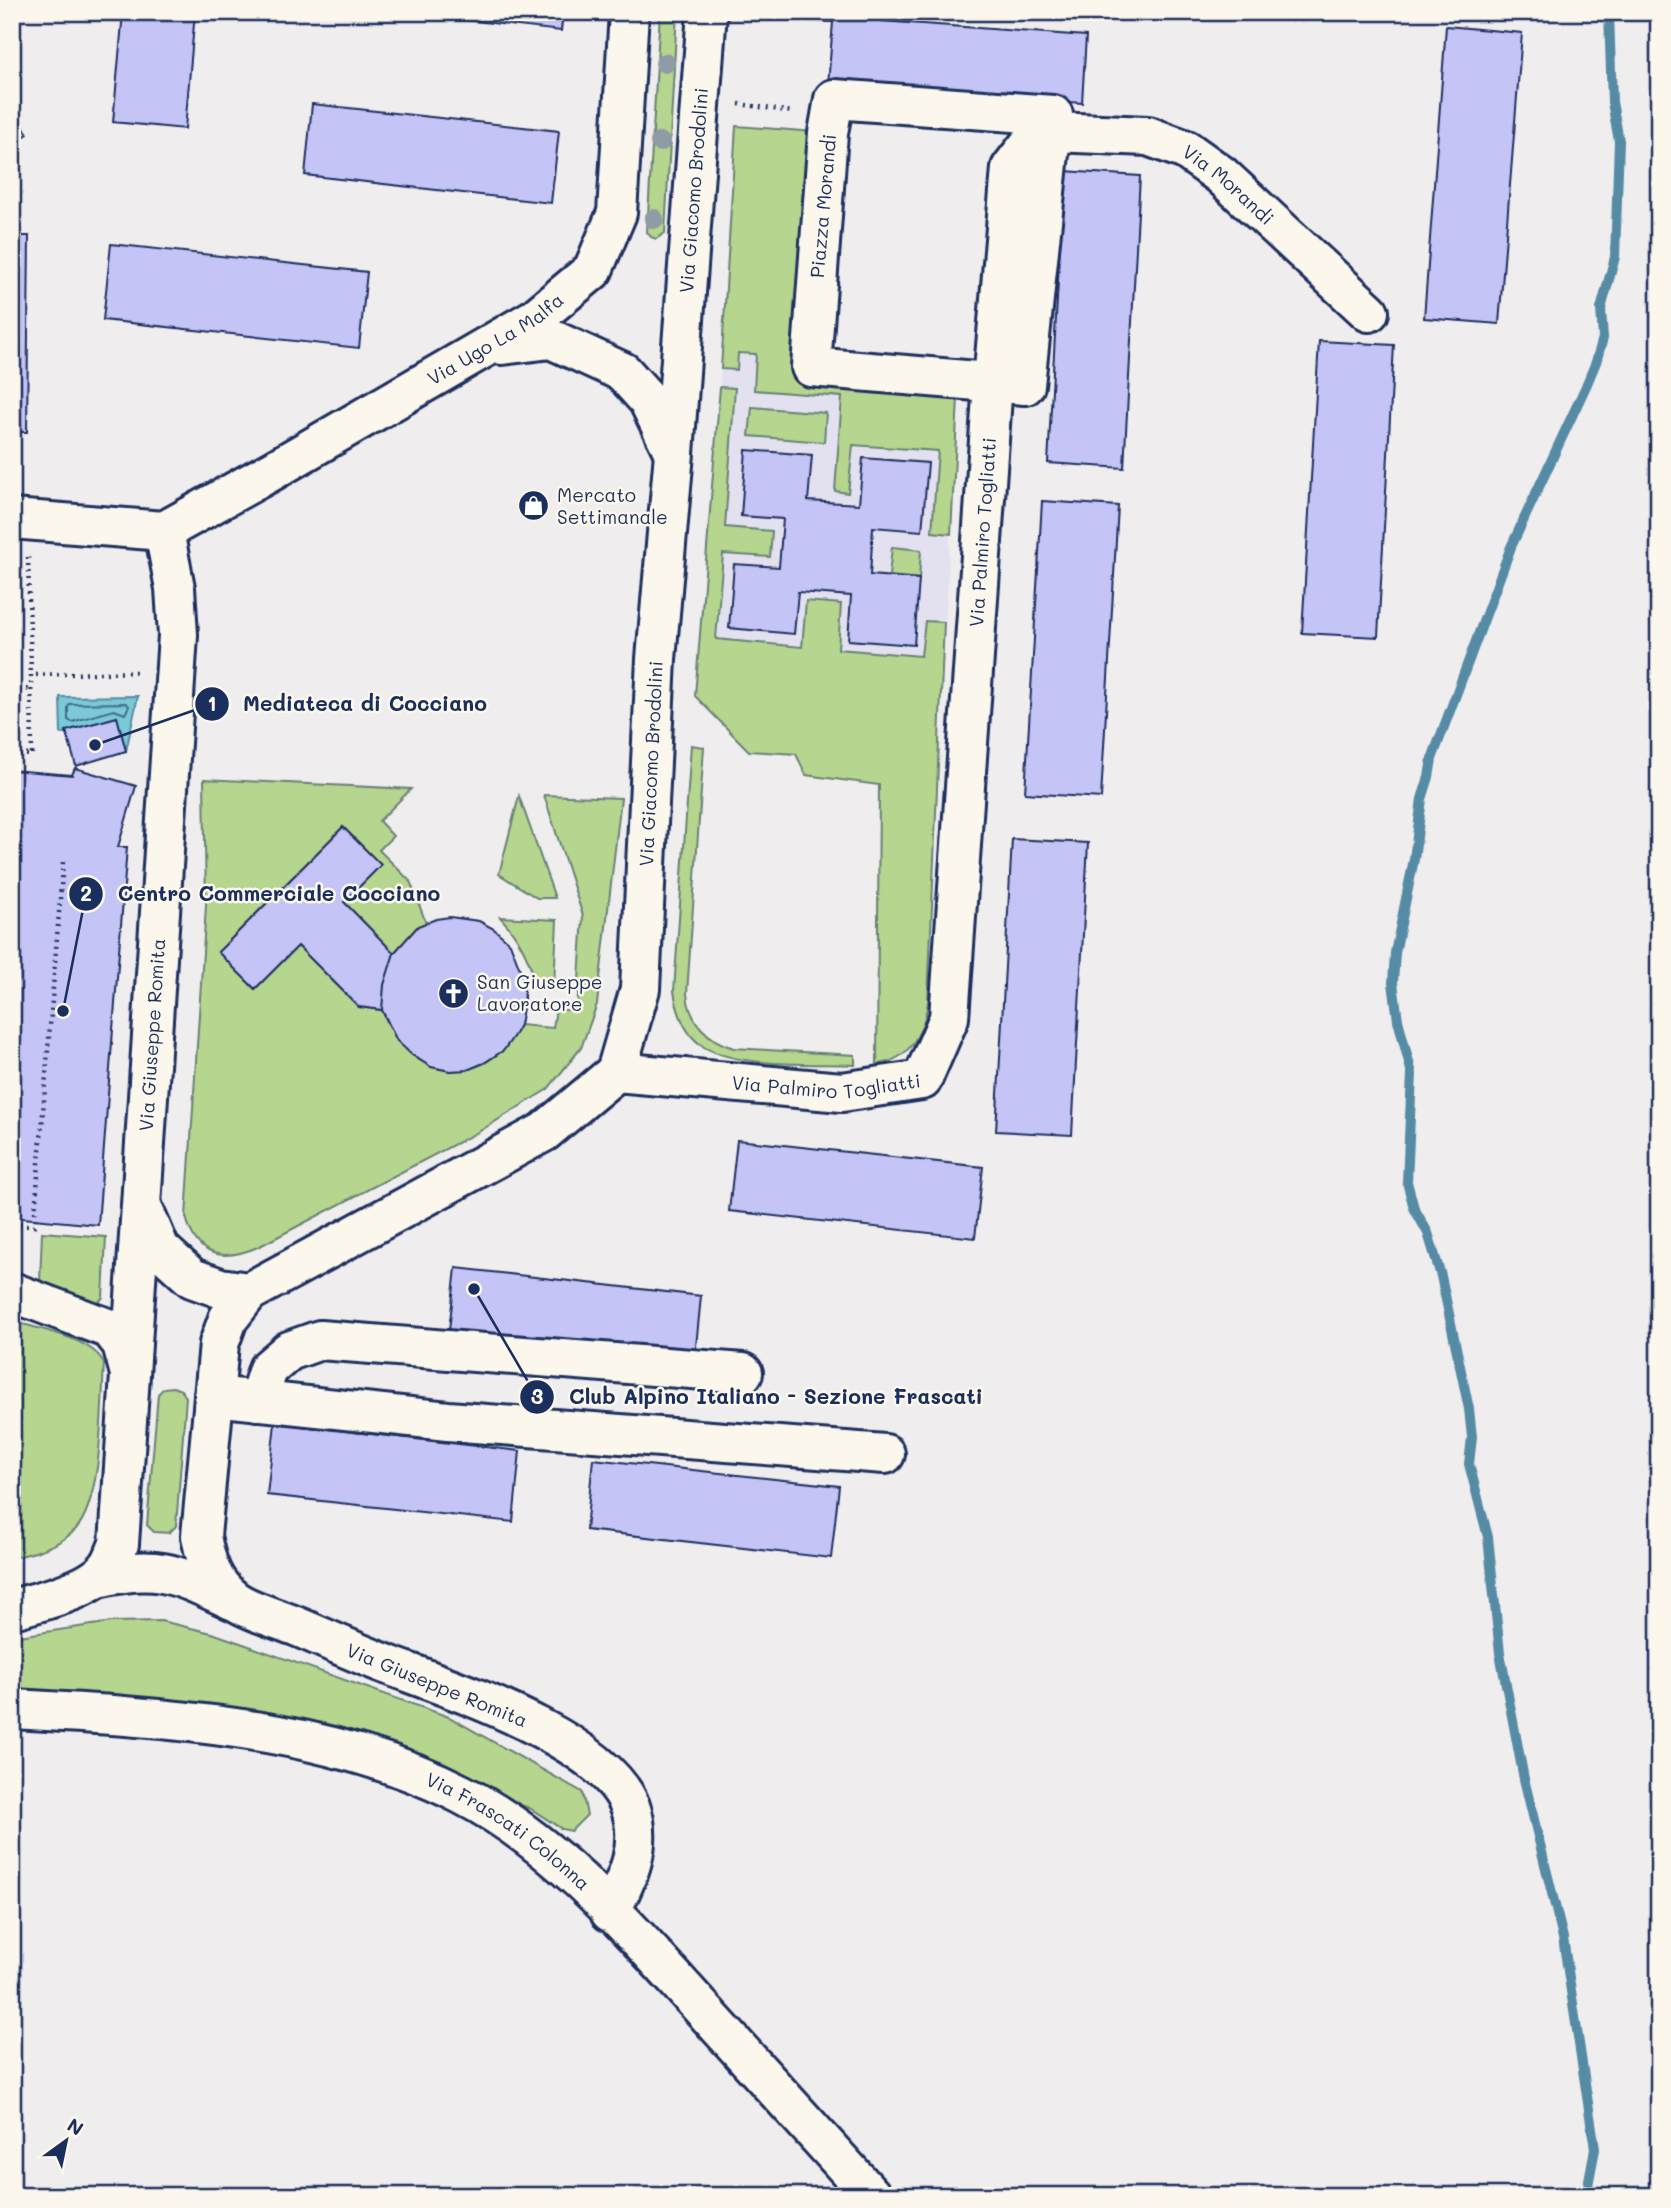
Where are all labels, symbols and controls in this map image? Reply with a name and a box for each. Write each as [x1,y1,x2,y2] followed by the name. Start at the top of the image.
[673,87,713,294] street label: Via Giacomo Brodolini
[804,133,841,279] street label: Piazza Morandi
[1178,139,1280,230] street label: Via Morandi
[422,287,568,390] street label: Via Ugo La Malfa
[963,437,1001,628] street label: Via Palmiro Togliatti
[557,482,668,529] place label: Mercato Settimanale
[517,489,551,523] shop icon: Mercato Settimanale
[633,660,668,867] street label: Via Giacomo Brodolini
[195,683,501,725] callout: Mediateca di Cocciano
[207,689,217,716] text: 1
[243,689,487,716] text: Mediateca di Cocciano
[69,873,454,915] callout: Centro Commerciale Cocciano
[80,879,92,906] text: 2
[118,879,440,906] text: Centro Commerciale Cocciano
[133,938,170,1132] street label: Via Giuseppe Romita
[477,969,603,1016] place label: San Giuseppe Lavoratore
[437,976,471,1010] church icon: San Giuseppe Lavoratore
[731,1067,922,1104] street label: Via Palmiro Togliatti
[520,1376,997,1418] callout: Club Alpino Italiano - Sezione Frascati
[531,1382,543,1409] text: 3
[569,1382,983,1409] text: Club Alpino Italiano - Sezione Frascati
[343,1637,531,1732] street label: Via Giuseppe Romita
[422,1766,596,1895] street label: Via Frascati Colonna
[32,2106,102,2176] north arrow
[63,2112,88,2141] text: N

